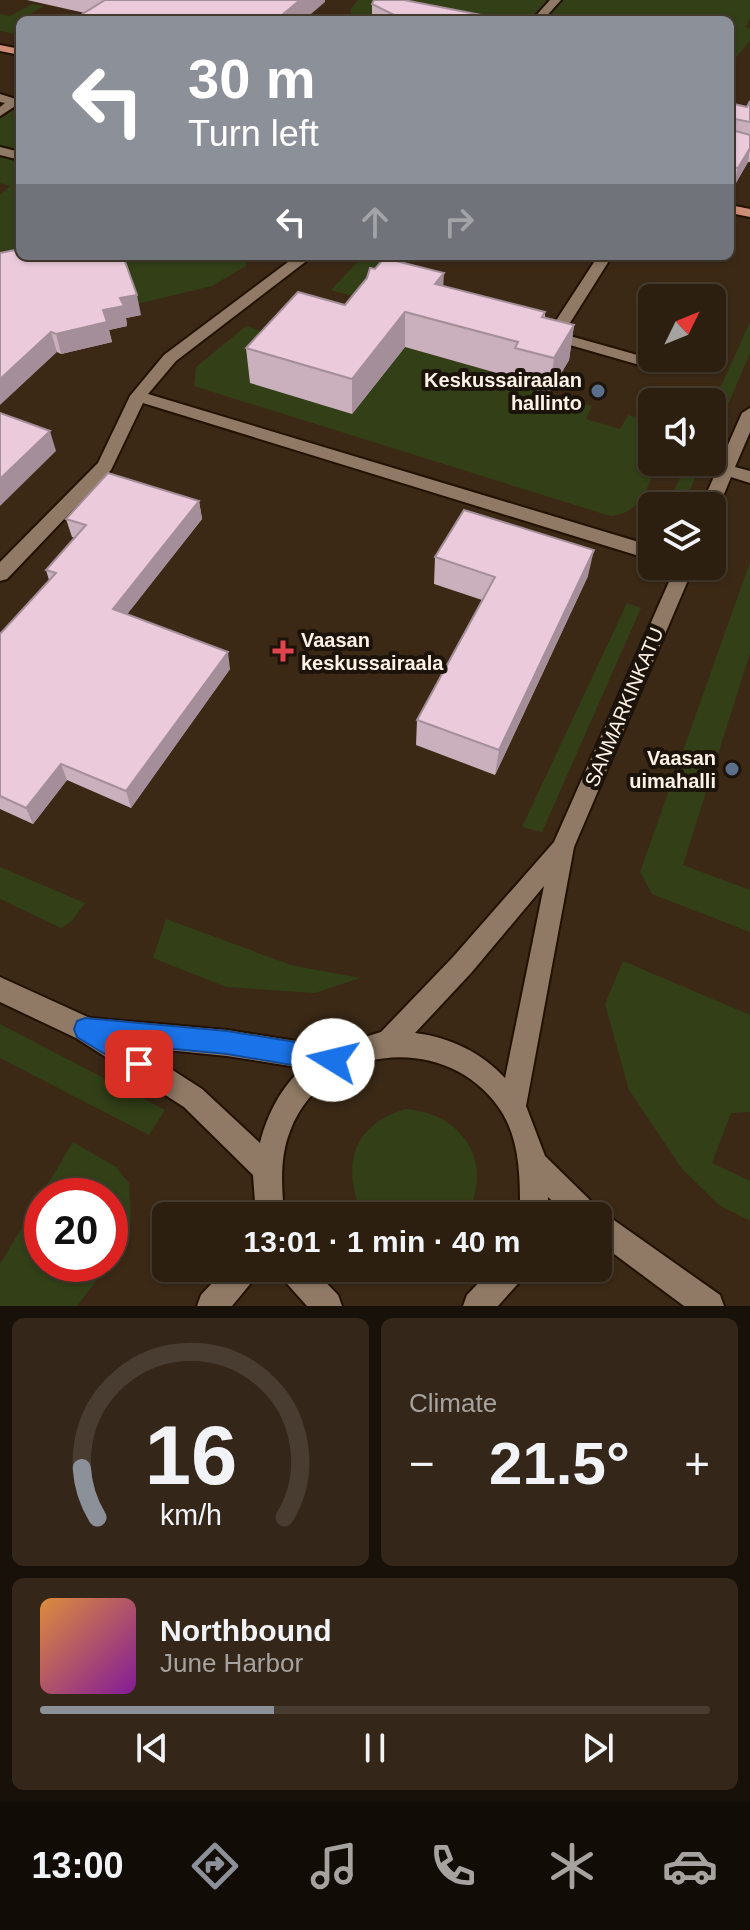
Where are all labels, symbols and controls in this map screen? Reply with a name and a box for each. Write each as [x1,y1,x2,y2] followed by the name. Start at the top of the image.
[188,47,316,110] text: 30 m
[56,48,160,152] icon: left
[188,113,319,154] text: Turn left
[269,200,313,244] icon: left
[353,200,397,244] icon: ahead
[437,200,481,244] icon: right
[638,284,726,372] north arrow
[638,284,726,580] map controls
[424,369,582,414] place label: Keskussairaalan hallinto
[589,382,607,400] marker: Keskussairaalan hallinto
[638,388,726,476] button: sound
[638,492,726,580] button: layers
[581,624,667,790] street label: SANMARKINKATU
[301,629,444,674] place label: Vaasan keskussairaala
[272,640,294,662] marker: Vaasan keskussairaala
[629,747,716,792] place label: Vaasan uimahalli
[723,760,741,778] marker: Vaasan uimahalli
[291,1018,375,1102] position arrow
[105,1030,173,1098] pin
[117,1042,161,1086] icon: arrive
[24,1178,128,1282] speed limit sign: 20
[244,1225,520,1258] text: 13:01 · 1 min · 40 m
[409,1388,497,1418] text: Climate
[144,1409,237,1502] text: 16
[489,1430,630,1497] text: 21.5°
[409,1439,435,1488] text: −
[684,1439,710,1488] text: +
[160,1499,221,1531] text: km/h
[160,1614,332,1647] text: Northbound
[160,1648,303,1678] text: June Harbor
[130,1726,174,1770] icon: previous
[353,1726,397,1770] icon: pause
[576,1726,620,1770] icon: next
[187,1838,243,1894] icon: directions
[306,1838,362,1894] icon: music
[425,1838,481,1894] icon: phone
[544,1838,600,1894] icon: climate
[662,1838,718,1894] icon: car
[31,1845,124,1886] text: 13:00

